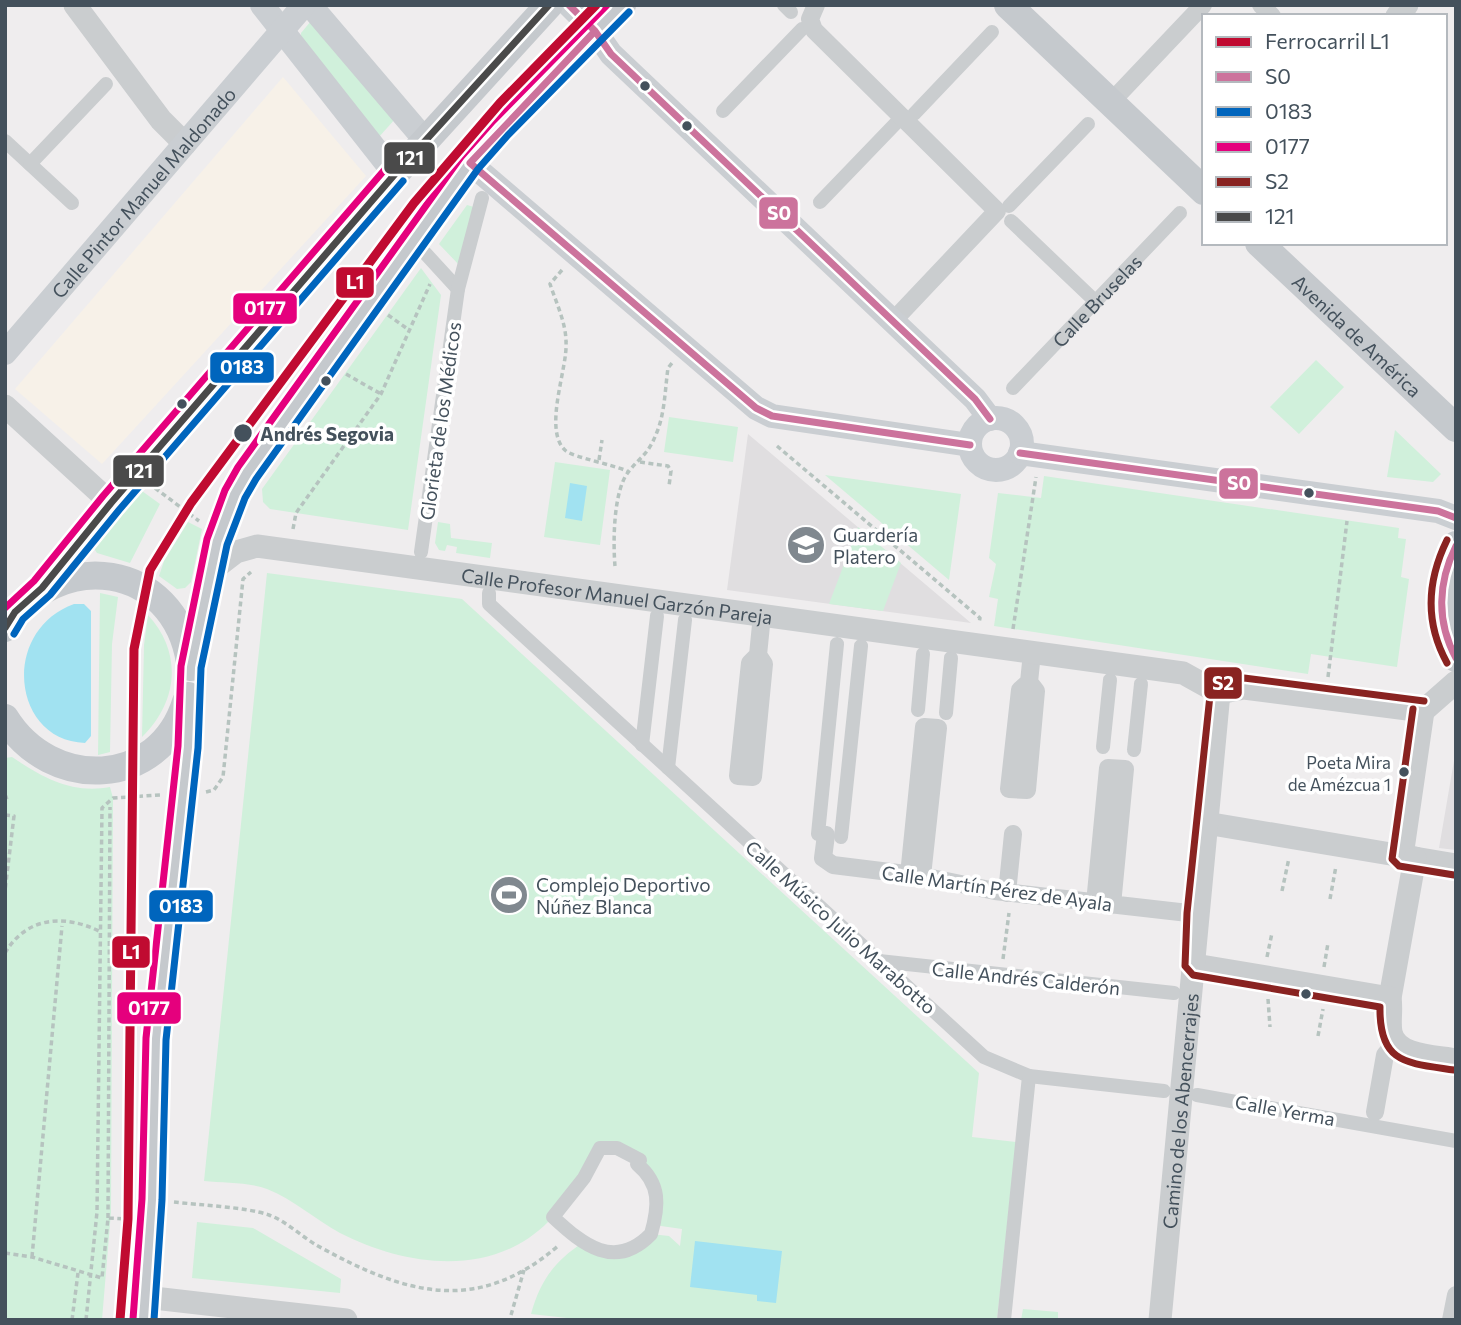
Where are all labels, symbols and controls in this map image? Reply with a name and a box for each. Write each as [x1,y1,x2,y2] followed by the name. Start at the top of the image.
[1202,14,1447,245] legend
[1265,28,1390,53] text: Ferrocarril L1
[1265,63,1291,88] text: S0
[638,79,652,93] unlabelled marker
[46,82,240,302] street label: Calle Pintor Manuel Maldonado
[1265,98,1312,123] text: 0183
[680,119,694,133] unlabelled marker
[1265,133,1310,158] text: 0177
[383,141,436,175] line badge: 121
[396,146,424,169] text: 121
[1265,168,1289,193] text: S2
[758,196,799,230] line badge: S0
[767,201,791,224] text: S0
[1265,203,1295,228] text: 121
[1047,250,1146,351] street label: Calle Bruselas
[335,266,375,299] line badge: L1
[1288,269,1427,401] street label: Avenida de América
[346,270,364,293] text: L1
[232,292,298,325] line badge: 0177
[244,296,286,319] text: 0177
[415,320,465,522] street label: Glorieta de los Médicos
[209,351,275,384] line badge: 0183
[220,355,264,378] text: 0183
[319,374,333,388] unlabelled marker
[175,397,189,411] unlabelled marker
[232,422,254,444] marker: Andrés Segovia
[260,422,394,445] place label: Andrés Segovia
[112,454,165,488] line badge: 121
[125,459,153,482] text: 121
[1218,467,1259,500] line badge: S0
[1227,471,1251,494] text: S0
[1302,486,1316,500] unlabelled marker
[833,523,918,568] place label: Guardería Platero
[785,524,827,566] school or university icon: Guardería Platero
[460,563,774,628] street label: Calle Profesor Manuel Garzón Pareja
[1203,666,1243,700] line badge: S2
[1212,671,1234,694] text: S2
[1288,752,1391,795] place label: Poeta Mira de Amézcua 1
[1397,765,1411,779] marker: Poeta Mira de Amézcua 1
[741,835,941,1019] street label: Calle Músico Julio Marabotto
[880,860,1114,916] street label: Calle Martín Pérez de Ayala
[536,873,711,918] place label: Complejo Deportivo Núñez Blanca
[488,874,530,916] sports icon: Complejo Deportivo Núñez Blanca
[148,889,214,923] line badge: 0183
[159,894,203,917] text: 0183
[111,935,151,969] line badge: L1
[122,940,140,963] text: L1
[931,957,1121,999] street label: Calle Andrés Calderón
[1299,987,1313,1001] unlabelled marker
[116,991,182,1025] line badge: 0177
[1157,992,1202,1230] street label: Camino de los Abencerrajes
[128,996,170,1019] text: 0177
[1233,1090,1337,1130] street label: Calle Yerma

